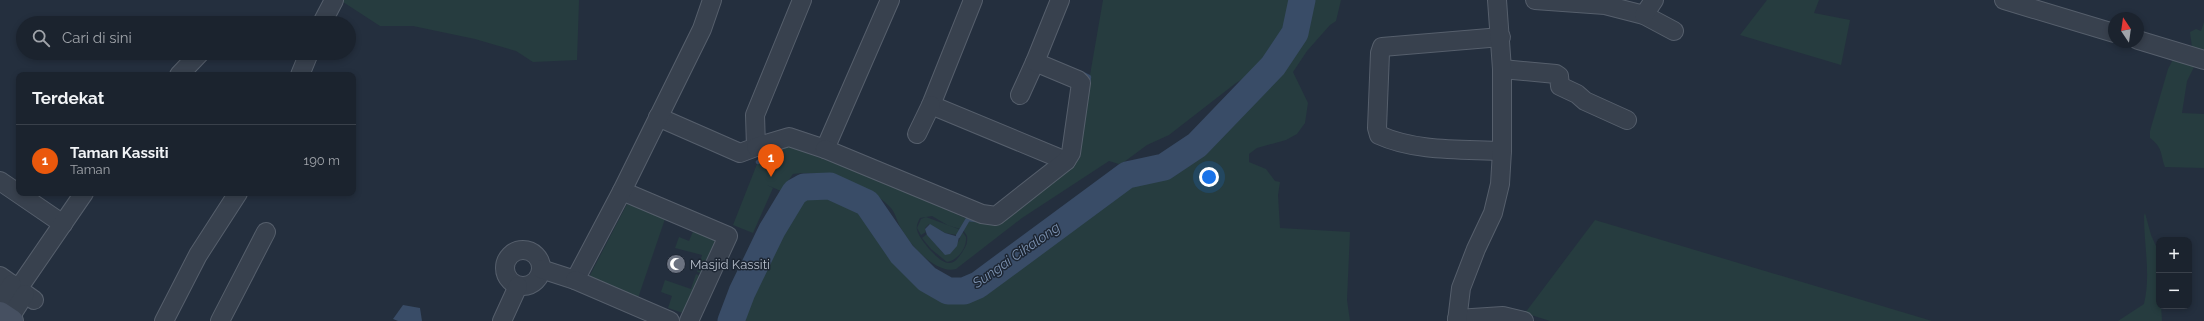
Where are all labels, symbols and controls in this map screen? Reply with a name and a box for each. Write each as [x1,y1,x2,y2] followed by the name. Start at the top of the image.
[2108,12,2144,48] north arrow
[16,16,356,60] search box
[30,27,52,49] icon: search
[62,29,132,47] text: Cari di sini
[32,88,104,108] text: Terdekat
[70,144,169,162] text: Taman Kassiti
[758,144,784,177] pin: 1
[42,153,48,168] text: 1
[304,153,340,168] text: 190 m
[70,162,110,177] text: Taman
[1199,167,1219,187] your location
[968,219,1063,292] water label: Sungai Cikalong
[2156,237,2192,309] map controls
[2156,237,2192,273] button: +
[665,253,687,275] mosque icon: Masjid Kassiti
[690,257,770,272] place label: Masjid Kassiti
[2156,273,2192,309] button: −

